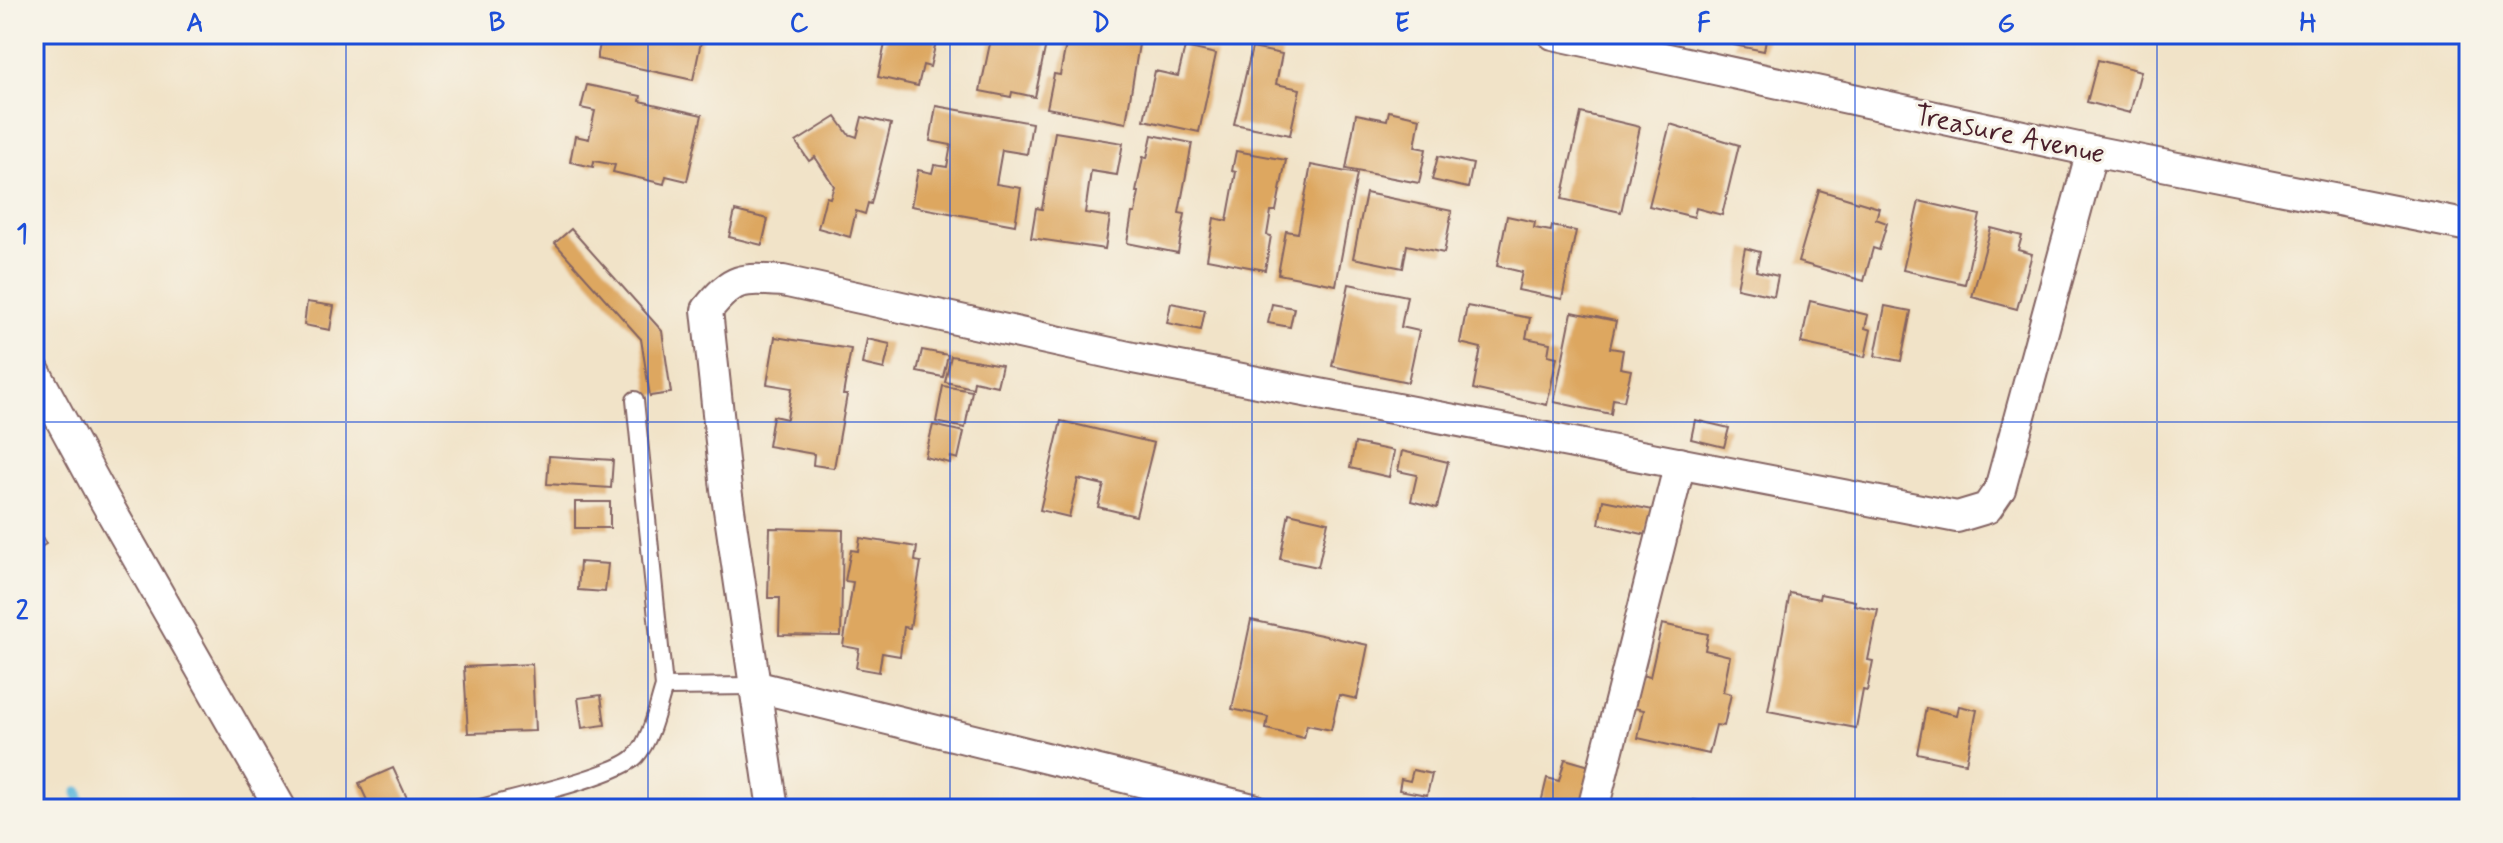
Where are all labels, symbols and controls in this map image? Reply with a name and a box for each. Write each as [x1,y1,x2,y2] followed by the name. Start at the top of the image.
[186,7,204,41] text: A
[489,7,505,41] text: B
[790,7,809,41] text: C
[1092,7,1110,41] text: D
[1394,7,1410,41] text: E
[1697,7,1711,41] text: F
[1997,7,2015,41] text: G
[2300,7,2317,41] text: H
[1911,97,2108,174] street label: Treasure Avenue
[16,218,28,252] text: 1
[16,595,29,629] text: 2

